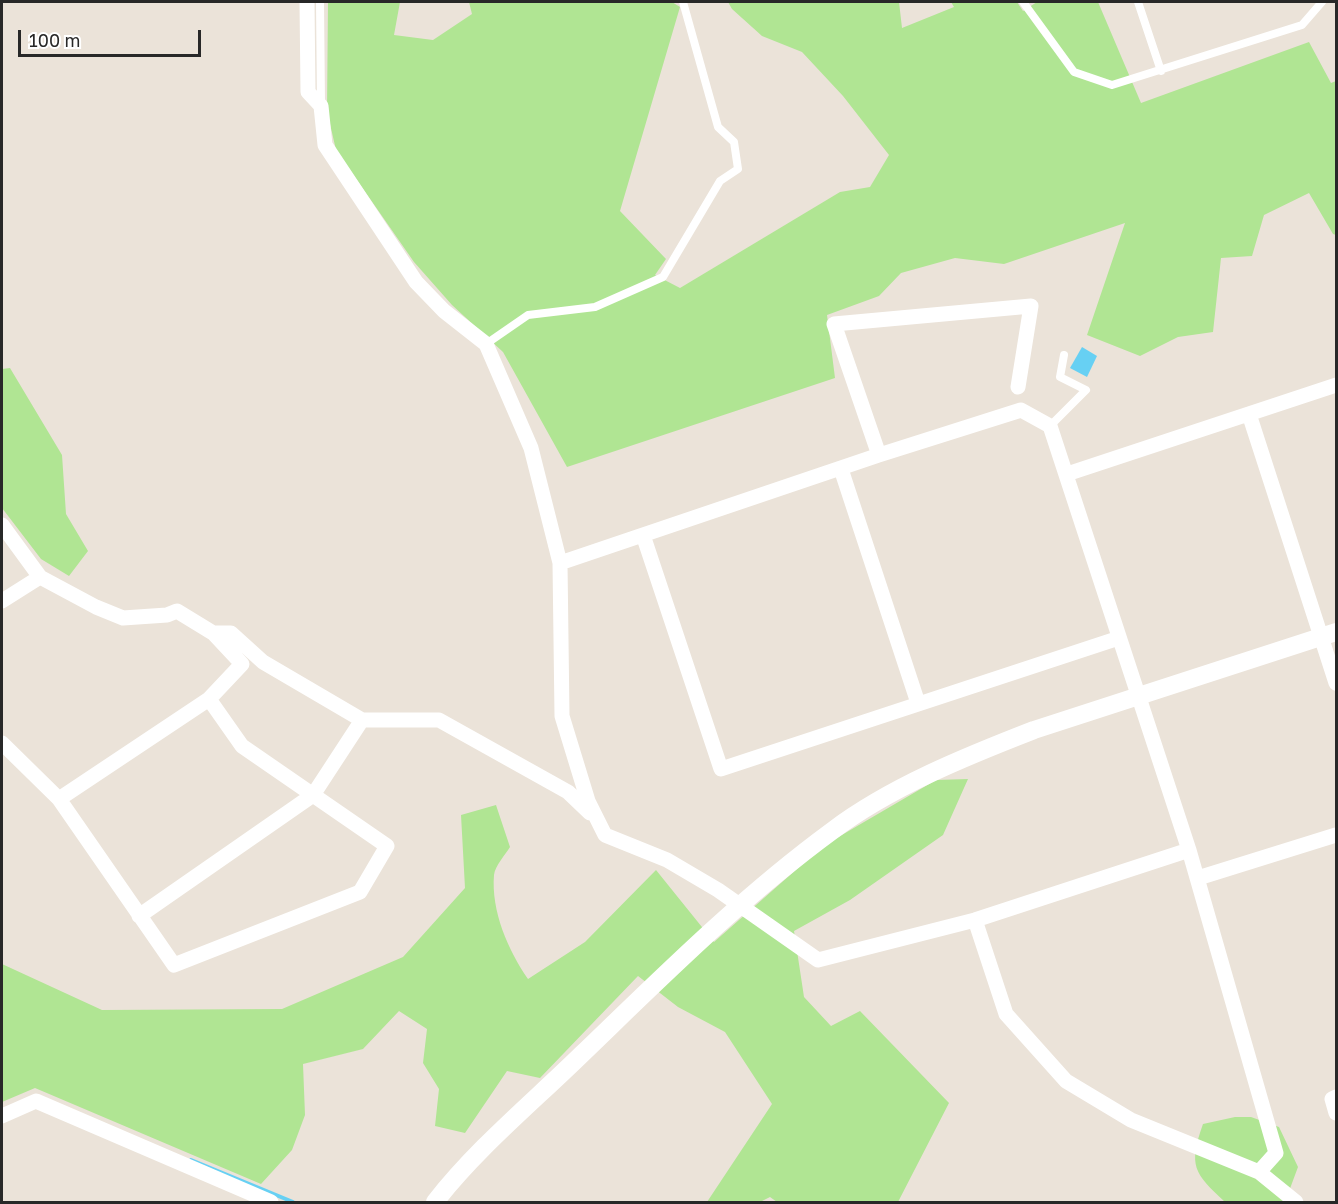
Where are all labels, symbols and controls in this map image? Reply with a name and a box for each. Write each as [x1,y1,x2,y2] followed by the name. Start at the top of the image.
[21,18,204,56] scale bar
[29,29,80,51] text: 100 m

